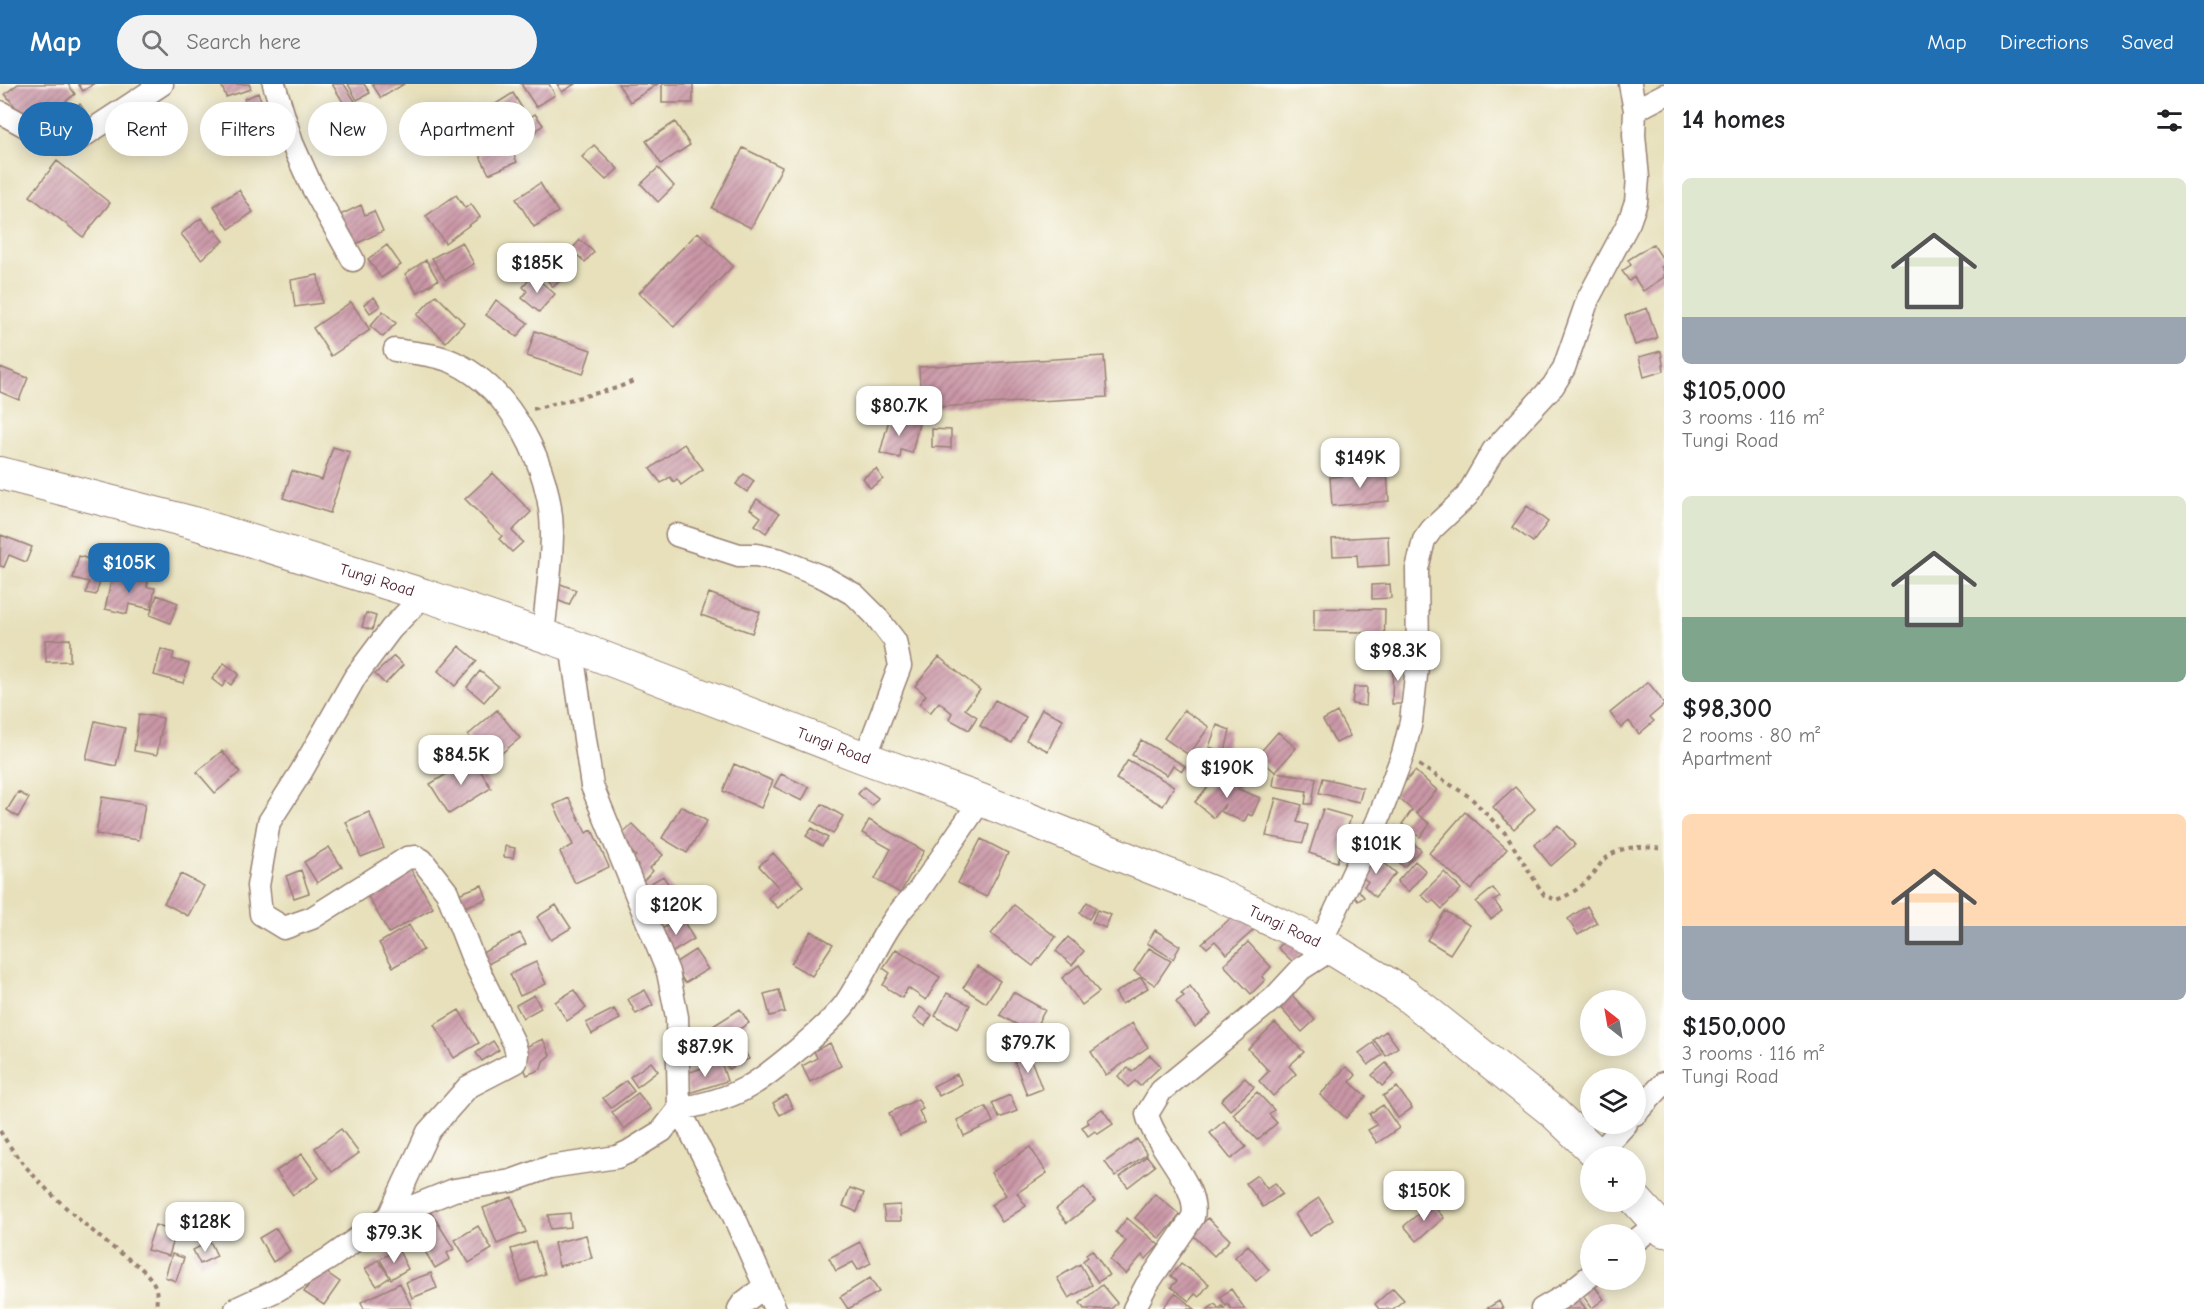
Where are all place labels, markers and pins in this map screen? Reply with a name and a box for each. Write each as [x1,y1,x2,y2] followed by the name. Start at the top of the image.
[495,243,579,294] pin: $185K
[850,386,948,437] pin: $80.7K
[1318,438,1402,489] pin: $149K
[87,543,171,594] pin: $105K
[1349,631,1447,682] pin: $98.3K
[412,735,510,786] pin: $84.5K
[1185,748,1269,799] pin: $190K
[1334,824,1418,875] pin: $101K
[634,885,718,936] pin: $120K
[979,1023,1077,1074] pin: $79.7K
[656,1027,754,1078] pin: $87.9K
[1382,1171,1466,1222] pin: $150K
[163,1202,247,1253] pin: $128K
[345,1213,443,1264] pin: $79.3K

